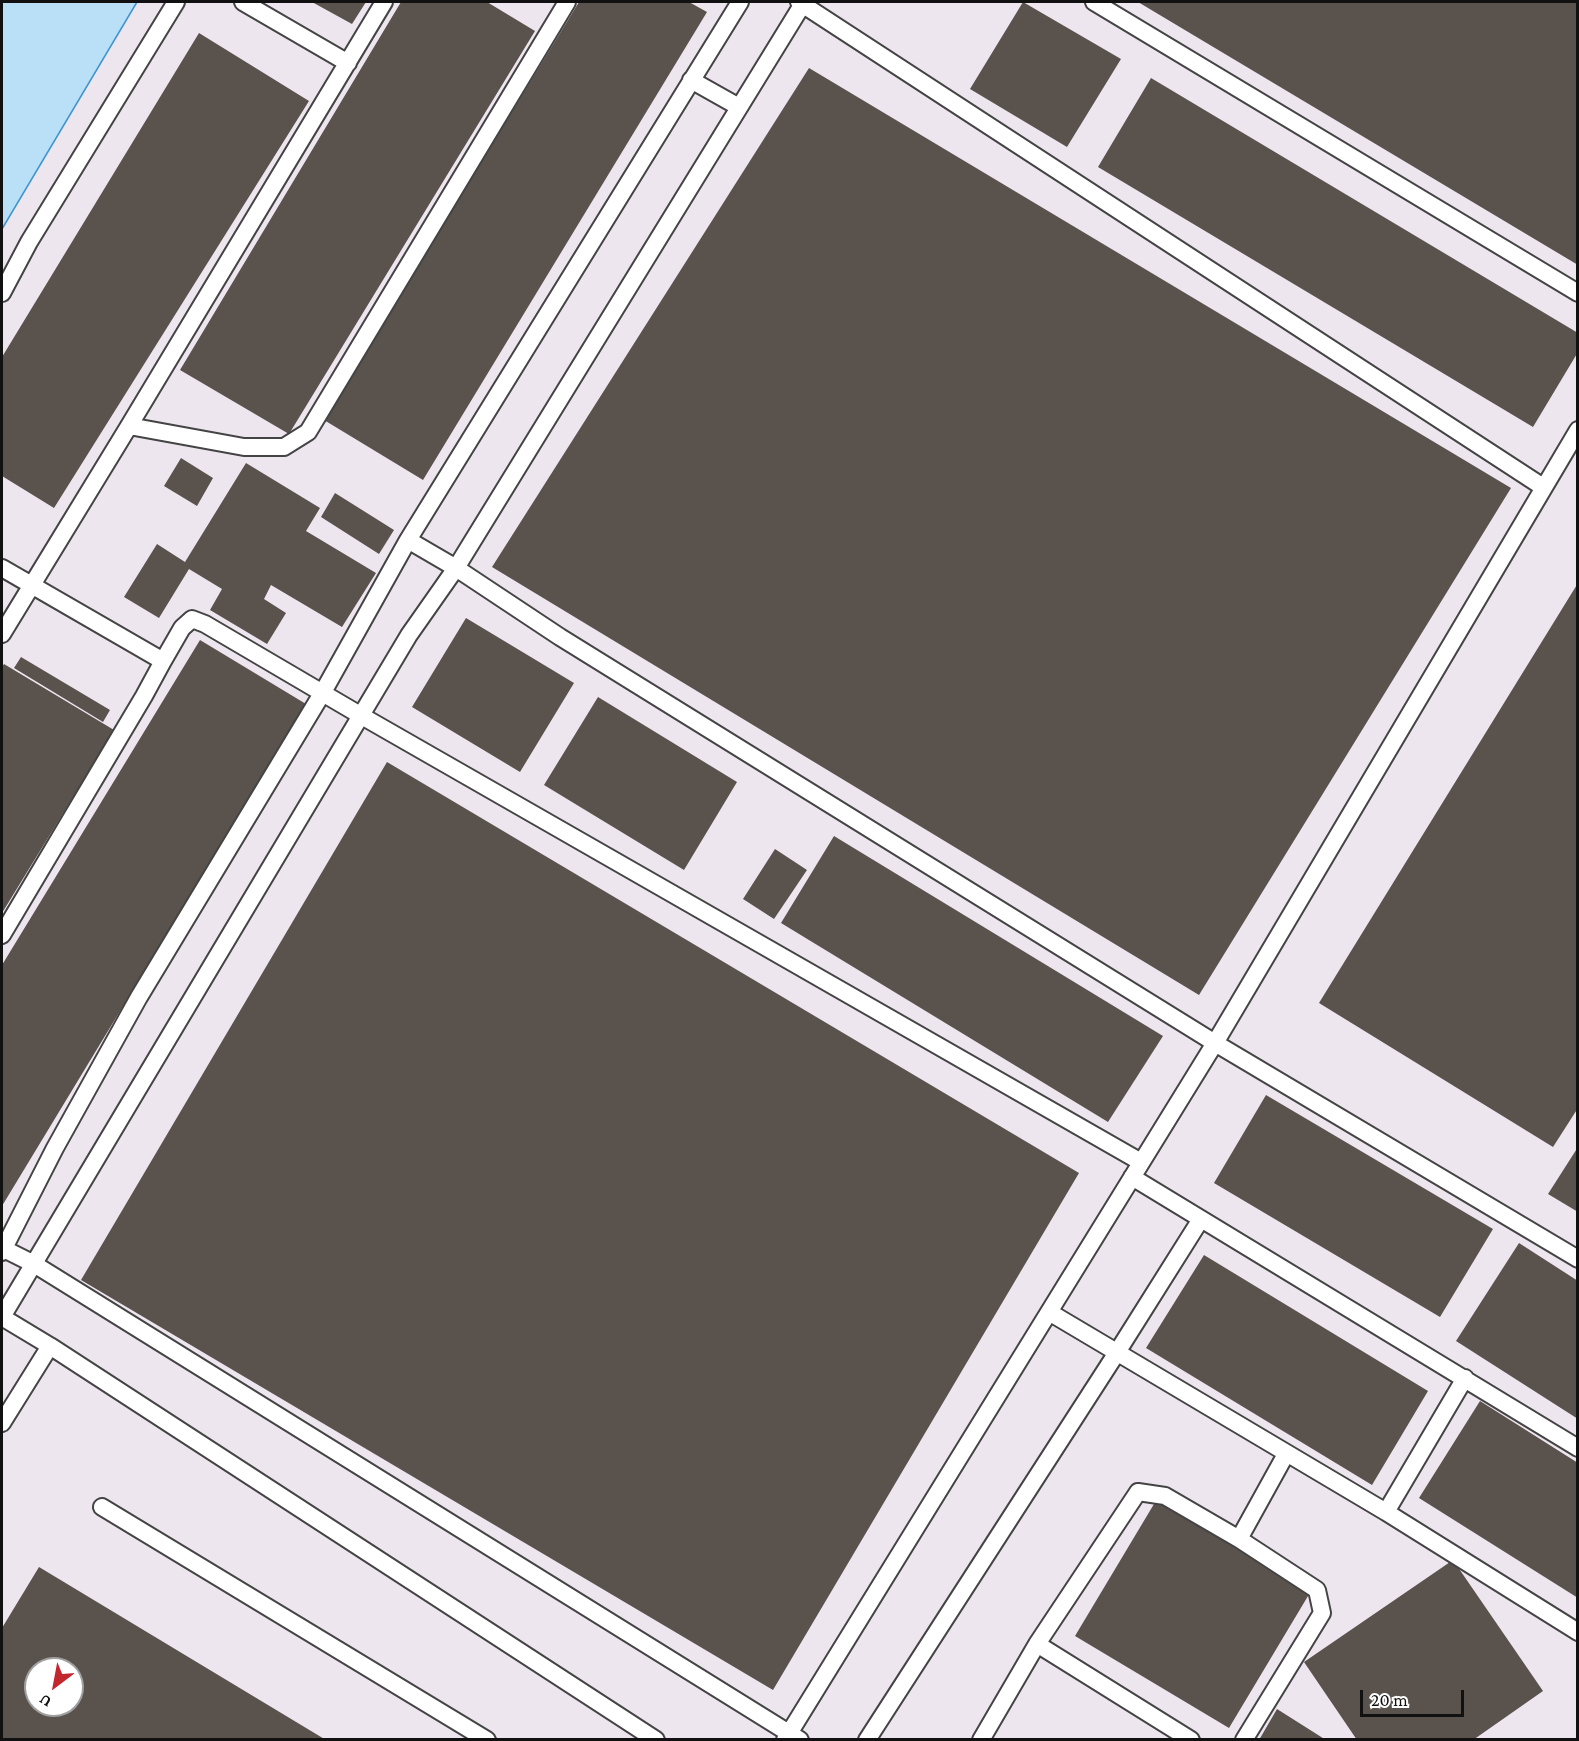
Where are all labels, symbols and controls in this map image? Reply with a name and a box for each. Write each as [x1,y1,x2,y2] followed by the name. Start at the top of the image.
[24,1657,84,1717] north arrow
[1363,1678,1466,1716] scale bar
[1371,1690,1408,1710] text: 20 m
[36,1691,54,1711] text: U

